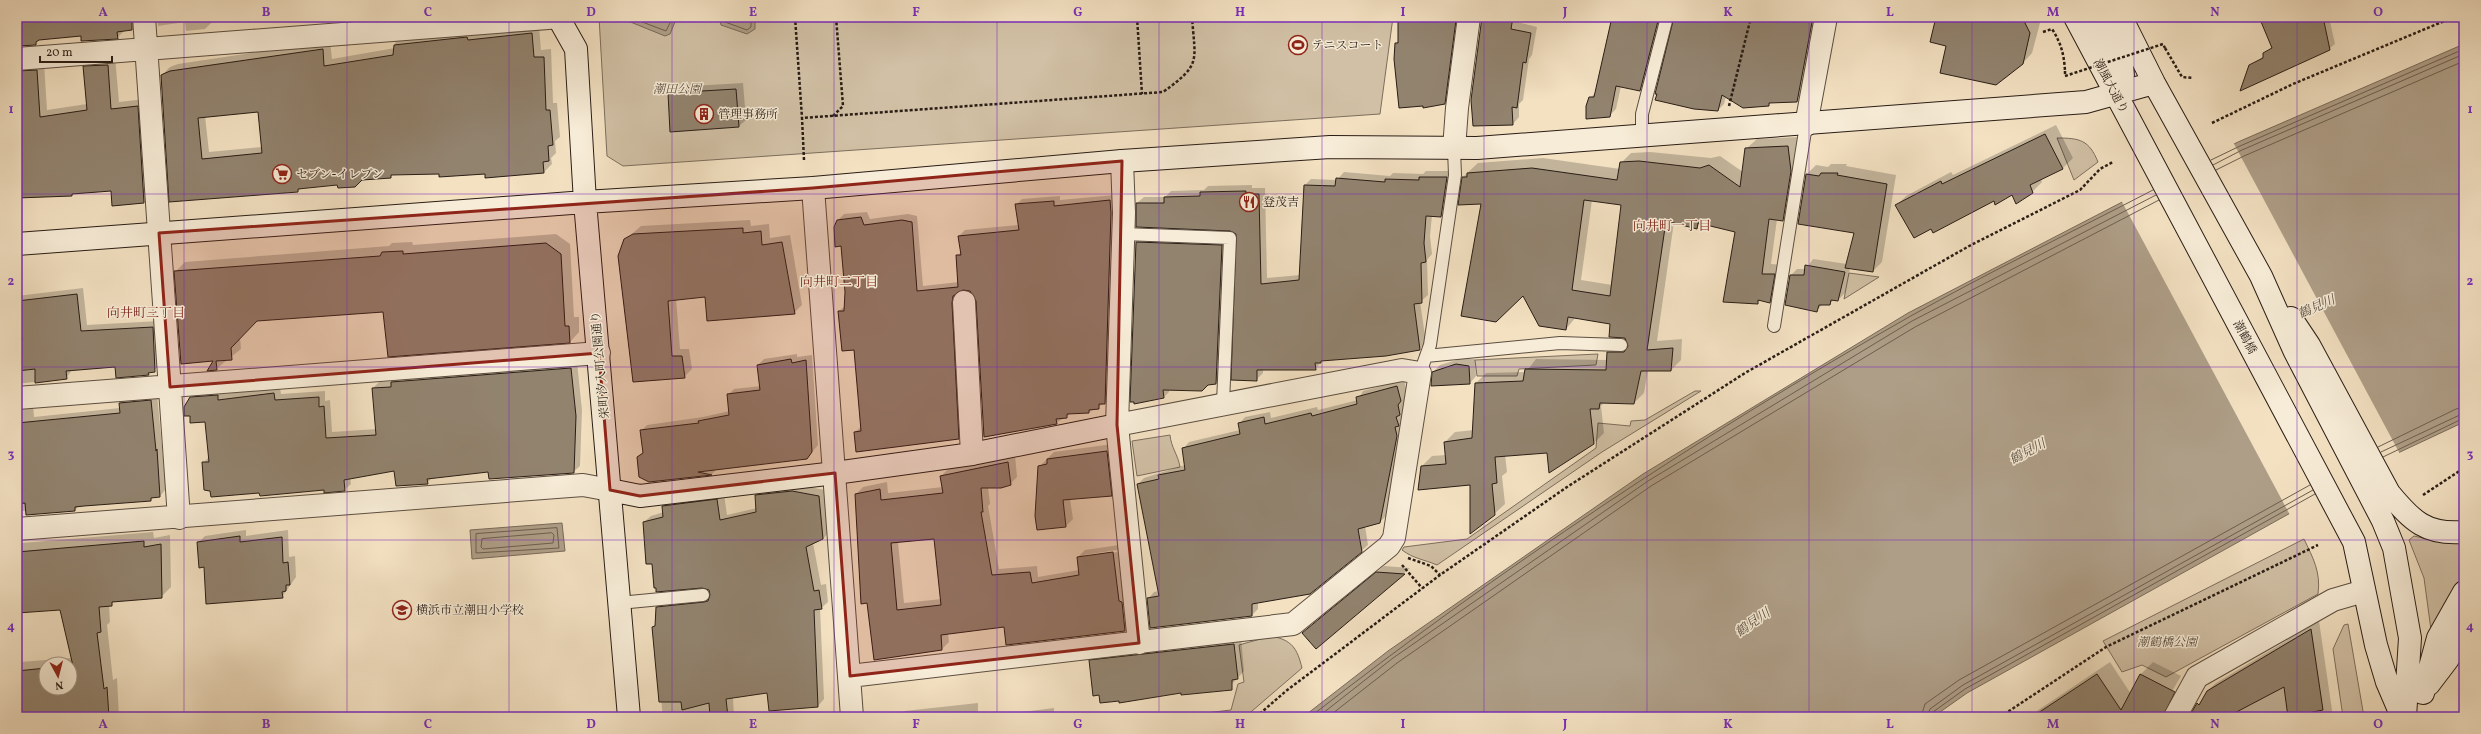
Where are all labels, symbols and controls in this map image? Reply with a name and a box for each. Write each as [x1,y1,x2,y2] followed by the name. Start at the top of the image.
[98,4,108,22] text: A
[262,4,271,22] text: B
[424,4,432,22] text: C
[586,4,596,22] text: D
[749,4,757,22] text: E
[912,4,920,22] text: F
[1073,4,1083,22] text: G
[1235,4,1245,22] text: H
[1401,4,1406,22] text: I
[1562,4,1568,22] text: J
[1723,4,1733,22] text: K
[1886,4,1894,22] text: L
[2047,4,2060,22] text: M
[2210,4,2220,22] text: N
[2373,4,2383,22] text: O
[1287,34,1309,56] sports icon: テニスコート
[40,38,112,64] scale bar
[1312,38,1384,54] place label: テニスコート
[46,45,73,61] text: 20 m
[2089,56,2131,117] street label: 潮風大通り
[653,82,703,98] park label: 潮田公園
[8,101,14,119] text: 1
[2467,101,2473,119] text: 1
[693,103,715,125] building icon: 管理事務所
[718,107,778,123] place label: 管理事務所
[271,163,293,185] supermarket icon: セブン-イレブン
[296,167,384,183] place label: セブン-イレブン
[1238,191,1260,213] restaurant icon: 登茂吉
[1263,195,1299,211] place label: 登茂吉
[1633,218,1711,236] district label: 向井町一丁目
[8,273,15,291] text: 2
[2467,273,2474,291] text: 2
[800,274,878,292] district label: 向井町二丁目
[2295,291,2340,324] water label: 鶴見川
[107,305,185,323] district label: 向井町三丁目
[588,310,614,419] street label: 栄町汐入町公園通り
[2229,318,2260,357] street label: 潮鶴橋
[2006,435,2051,470] water label: 鶴見川
[8,446,15,464] text: 3
[2467,446,2474,464] text: 3
[391,599,413,621] school or university icon: 横浜市立潮田小学校
[416,603,524,619] place label: 横浜市立潮田小学校
[1732,604,1776,642] water label: 鶴見川
[7,618,15,636] text: 4
[2466,618,2474,636] text: 4
[2137,635,2199,651] park label: 潮鶴橋公園
[38,656,78,696] north arrow
[54,677,64,692] text: N
[98,716,108,734] text: A
[262,716,271,734] text: B
[424,716,432,734] text: C
[586,716,596,734] text: D
[749,716,757,734] text: E
[912,716,920,734] text: F
[1073,716,1083,734] text: G
[1235,716,1245,734] text: H
[1401,716,1406,734] text: I
[1562,716,1568,734] text: J
[1723,716,1733,734] text: K
[1886,716,1894,734] text: L
[2047,716,2060,734] text: M
[2210,716,2220,734] text: N
[2373,716,2383,734] text: O

